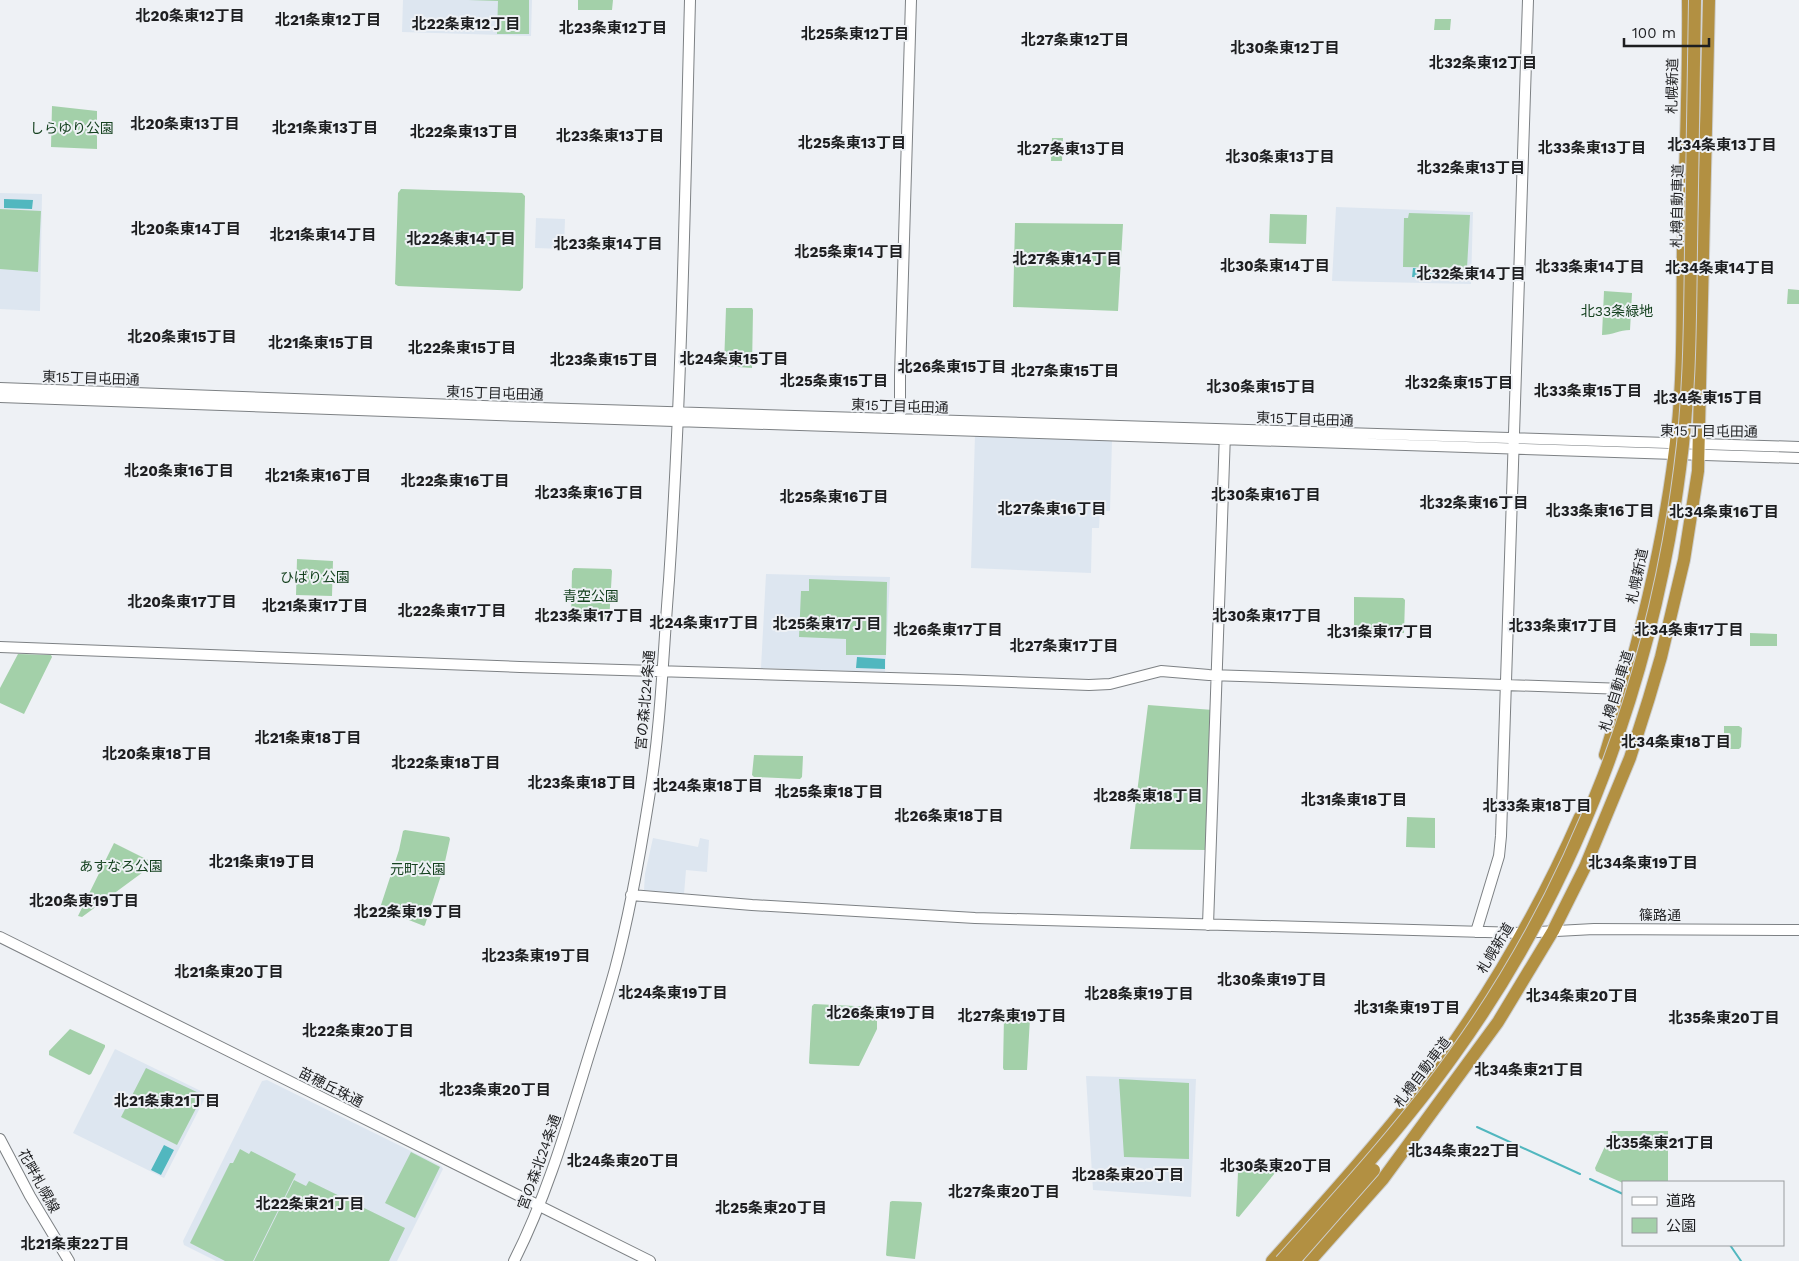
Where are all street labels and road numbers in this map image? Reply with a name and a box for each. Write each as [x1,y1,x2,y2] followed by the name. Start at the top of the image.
[1664,58,1680,114] street label: 札幌新道
[1668,164,1686,248] street label: 札樽自動車道
[42,368,140,388] street label: 東15丁目屯田通
[446,383,544,403] street label: 東15丁目屯田通
[851,396,949,416] street label: 東15丁目屯田通
[1256,409,1354,429] street label: 東15丁目屯田通
[1660,422,1758,440] street label: 東15丁目屯田通
[1623,547,1651,605] street label: 札幌新道
[1596,648,1636,734] street label: 札樽自動車道
[633,649,657,751] street label: 宮の森北24条通
[1639,907,1681,923] street label: 篠路通
[1474,920,1516,976] street label: 札幌新道
[1390,1034,1454,1110] street label: 札樽自動車道
[296,1064,366,1110] street label: 苗穂丘珠通
[514,1112,564,1212] street label: 宮の森北24条通
[15,1147,63,1215] street label: 花畔札幌線

